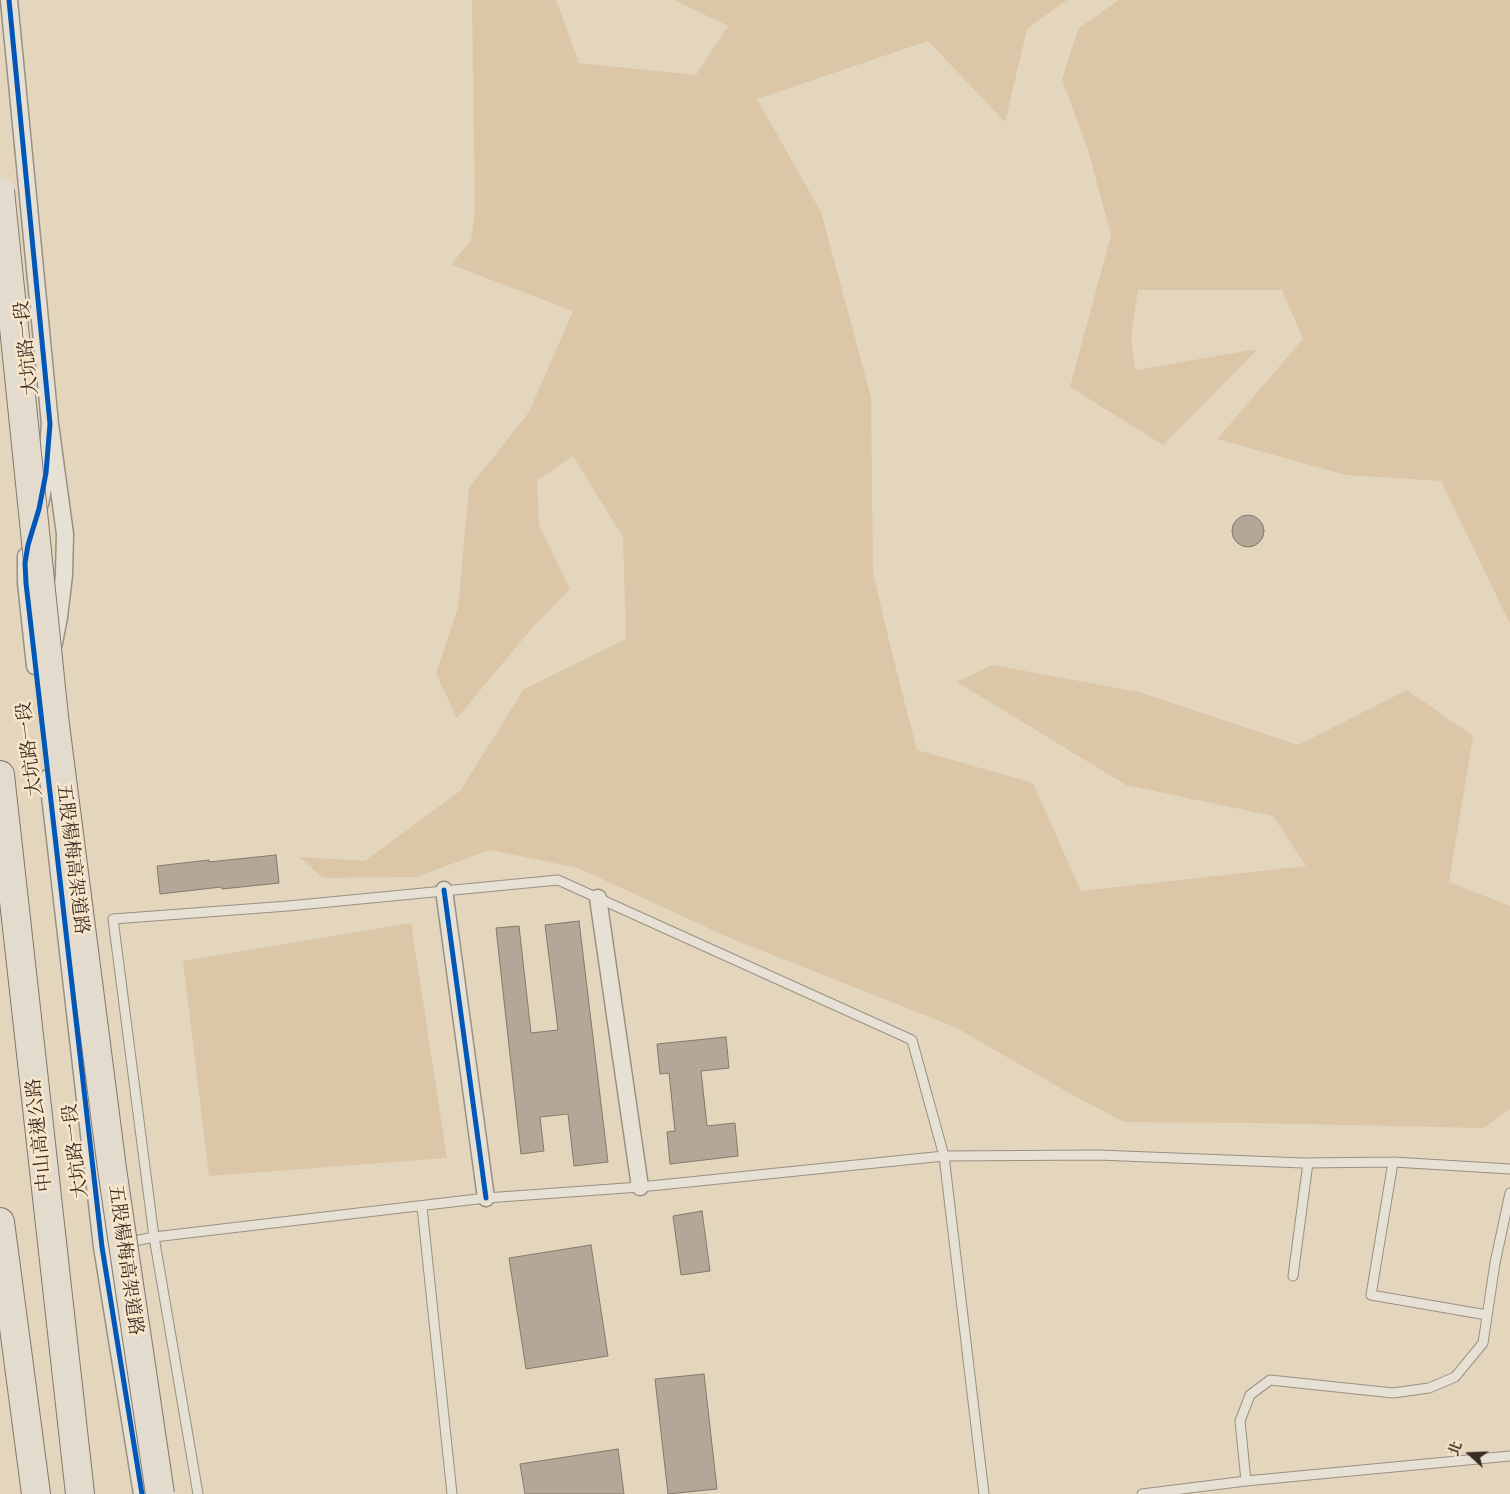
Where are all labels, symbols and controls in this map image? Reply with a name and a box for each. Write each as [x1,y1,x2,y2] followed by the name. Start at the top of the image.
[11,300,43,396] street label: 大坑路一段
[13,700,47,798] street label: 大坑路一段
[51,782,93,936] street label: 五股楊梅高架道路
[23,1077,57,1193] street label: 中山高速公路
[59,1102,93,1200] street label: 大坑路一段
[103,1183,147,1337] street label: 五股楊梅高架道路
[1445,1429,1495,1479] north arrow
[1447,1440,1465,1458] text: 北

